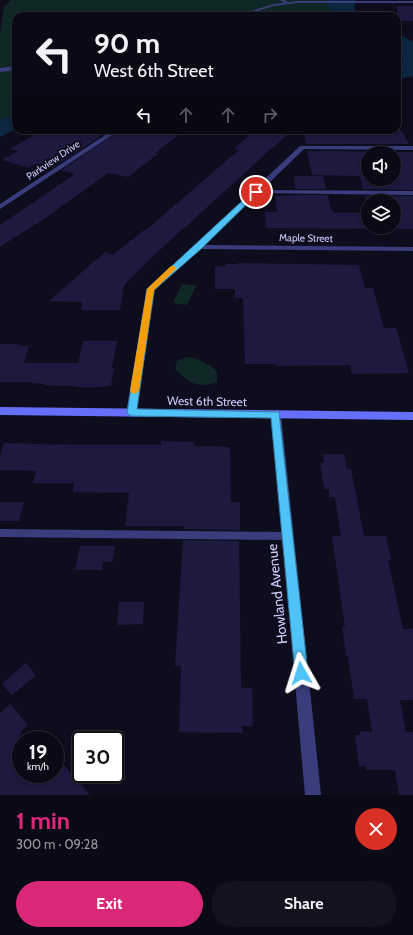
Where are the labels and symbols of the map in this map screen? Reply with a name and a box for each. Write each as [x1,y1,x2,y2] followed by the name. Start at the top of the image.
[24,137,82,183] street label: Parkview Drive
[239,175,273,209] pin
[279,231,334,245] street label: Maple Street
[167,393,247,409] street label: West 6th Street
[263,543,291,645] street label: Howland Avenue
[280,652,322,694] position arrow
[72,731,124,783] speed limit sign: 30

